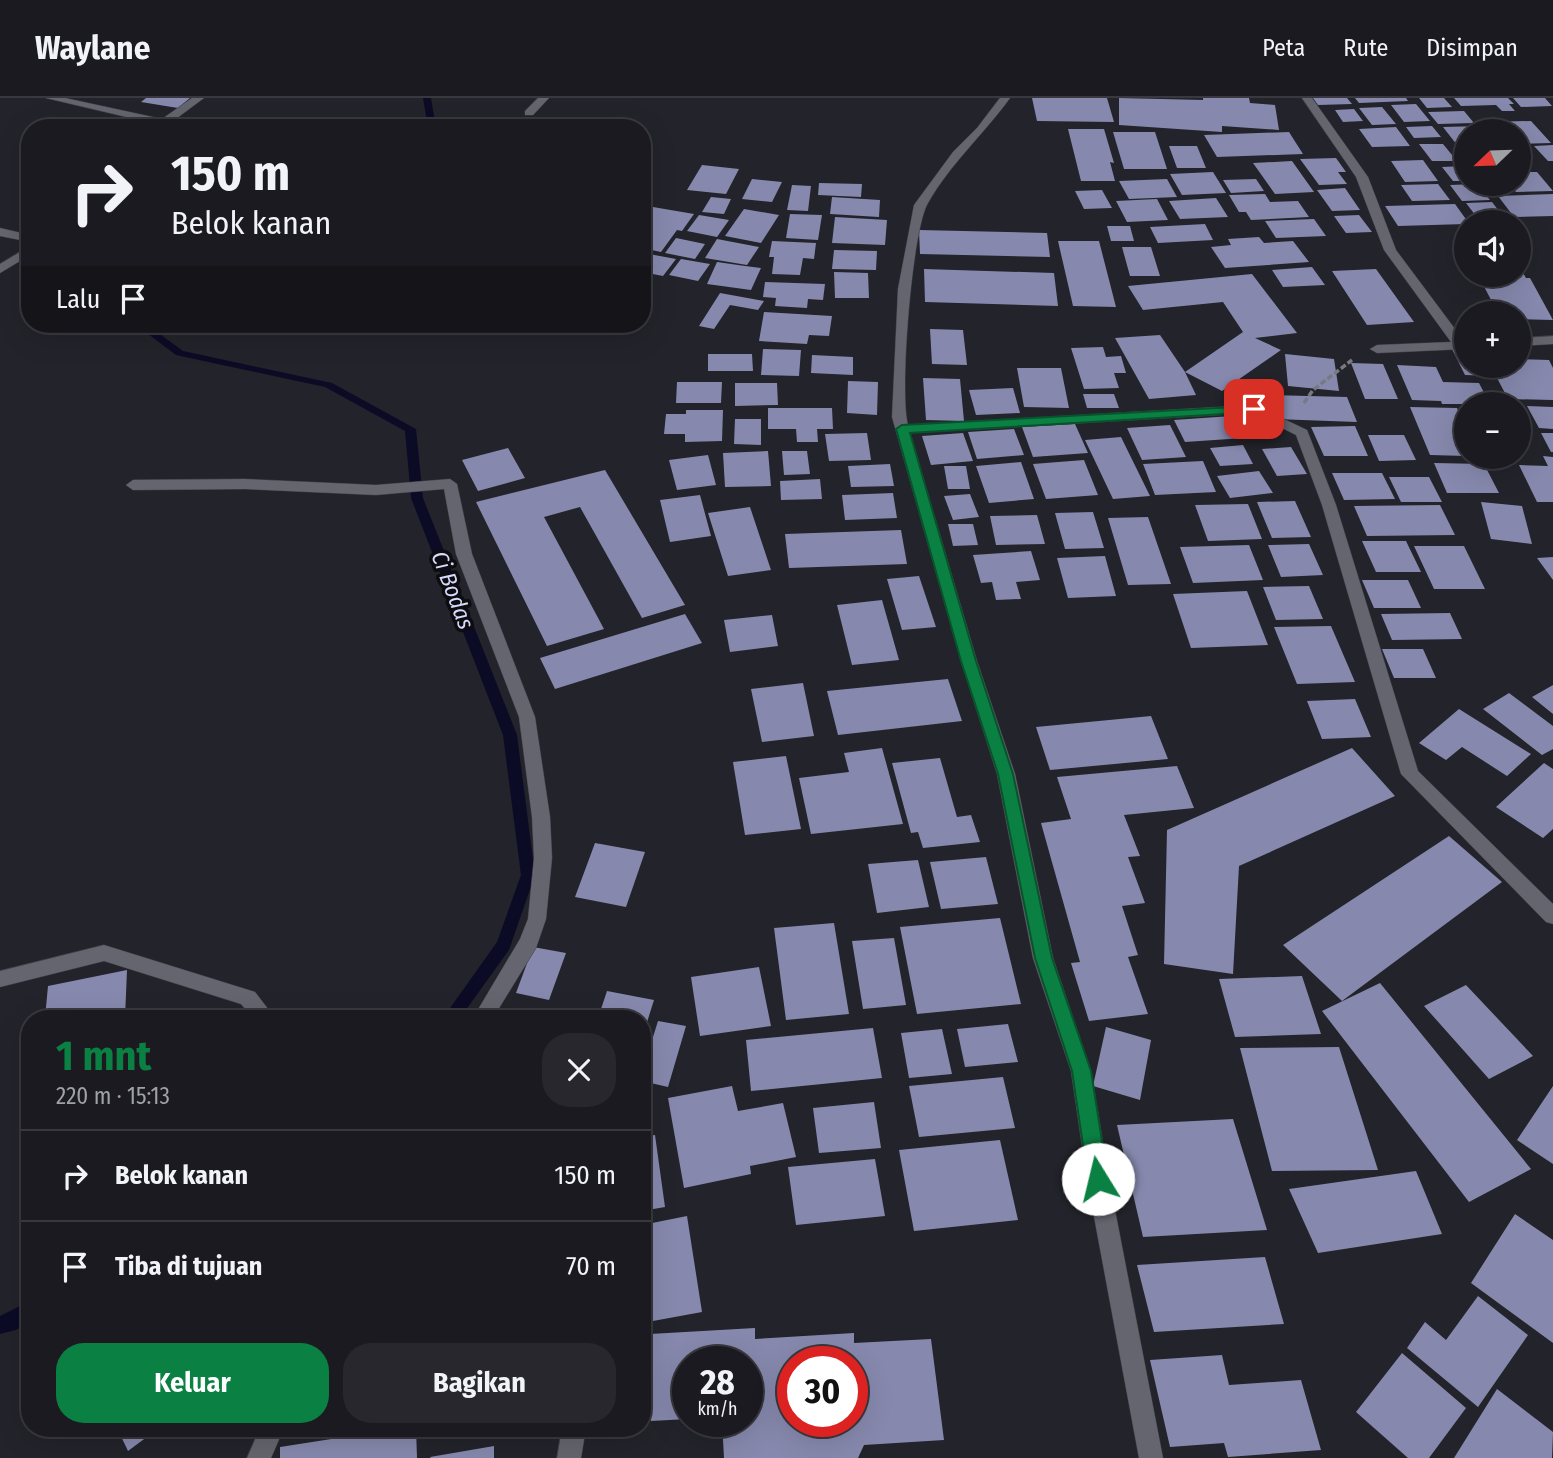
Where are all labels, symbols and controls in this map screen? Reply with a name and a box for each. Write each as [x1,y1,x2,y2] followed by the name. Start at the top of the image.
[35,28,150,68] text: Waylane
[1262,34,1305,62] text: Peta
[1343,34,1388,62] text: Rute
[1426,34,1518,62] text: Disimpan
[1454,119,1531,196] north arrow
[1454,119,1531,469] map controls
[171,144,290,203] text: 150 m
[56,147,147,238] icon: right
[171,204,331,242] text: Belok kanan
[1454,210,1531,287] button: sound
[114,280,152,318] icon: arrive
[56,284,100,315] text: Lalu
[1454,301,1531,378] button: +
[1224,379,1284,439] pin
[1235,390,1273,428] icon: arrive
[1454,392,1531,469] button: −
[425,547,481,633] water label: Ci Bodas
[56,1031,151,1081] text: 1 mnt
[542,1033,616,1107] button: close
[56,1082,170,1110] text: 220 m · 15:13
[1061,1142,1135,1216] position arrow
[56,1157,94,1195] icon: right
[115,1160,248,1191] text: Belok kanan
[554,1160,616,1191] text: 150 m
[56,1248,94,1286] icon: arrive
[115,1251,262,1282] text: Tiba di tujuan
[566,1251,616,1282] text: 70 m
[56,1343,329,1423] button: Keluar
[343,1343,616,1423] button: Bagikan
[777,1346,868,1437] speed limit sign: 30
[700,1361,735,1403] text: 28
[697,1398,738,1420] text: km/h

